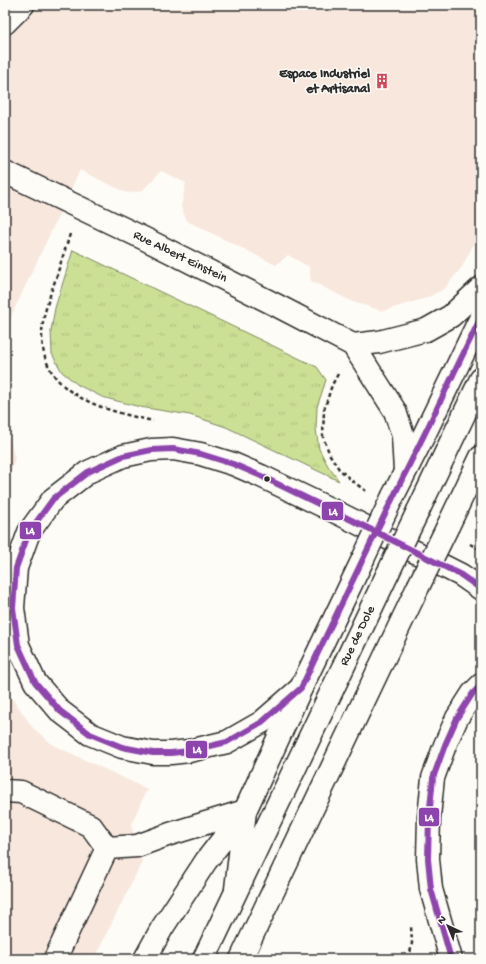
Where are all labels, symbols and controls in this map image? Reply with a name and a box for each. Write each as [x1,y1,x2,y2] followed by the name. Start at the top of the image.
[279,67,370,97] place label: Espace Industriel et Artisanal
[373,72,391,90] building icon: Espace Industriel et Artisanal
[131,228,230,287] street label: Rue Albert Einstein
[262,474,272,484] unlabelled marker
[321,501,344,521] line badge: L4
[328,507,338,519] text: L4
[19,521,42,540] line badge: L4
[25,526,35,538] text: L4
[337,603,379,668] street label: Rue de Dole
[185,740,208,759] line badge: L4
[192,745,202,757] text: L4
[418,807,440,827] line badge: L4
[424,813,434,825] text: L4
[428,906,468,946] north arrow
[436,913,449,927] text: N

